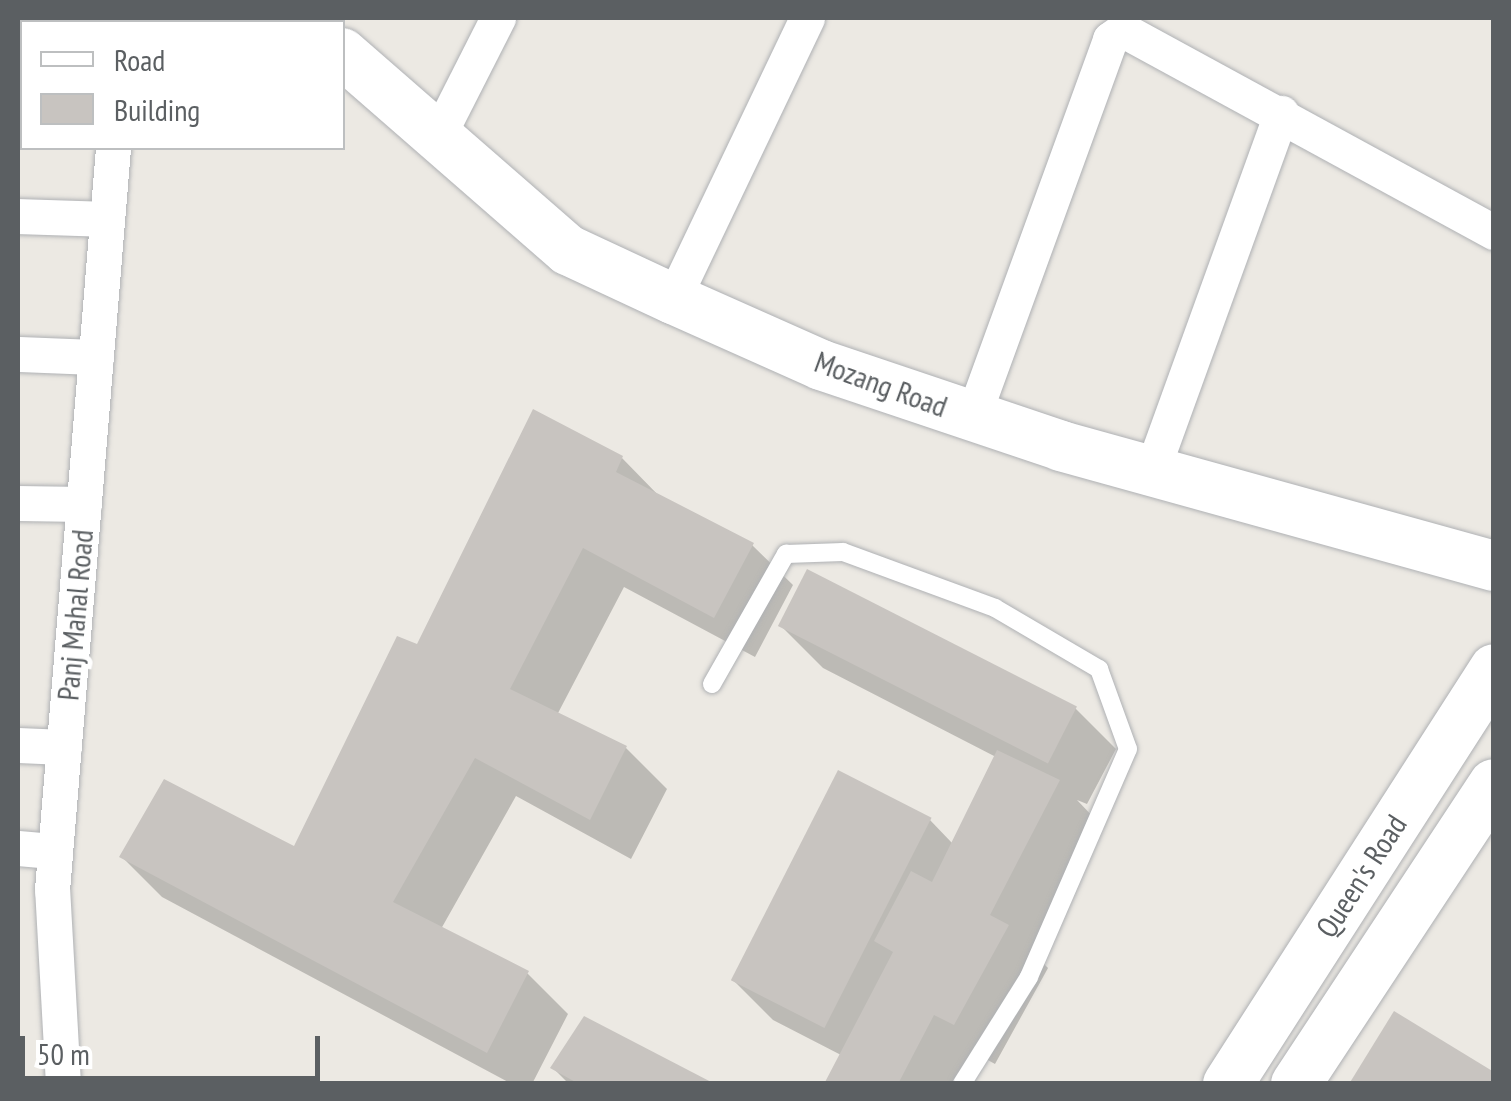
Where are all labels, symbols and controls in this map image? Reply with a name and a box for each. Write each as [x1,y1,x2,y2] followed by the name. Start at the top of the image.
[20,20,345,150] legend
[114,40,165,79] text: Road
[114,90,200,129] text: Building
[810,343,952,425] street label: Mozang Road
[50,528,100,702] street label: Panj Mahal Road
[1308,808,1414,944] street label: Queen's Road
[25,1016,325,1078] scale bar
[37,1034,90,1073] text: 50 m

